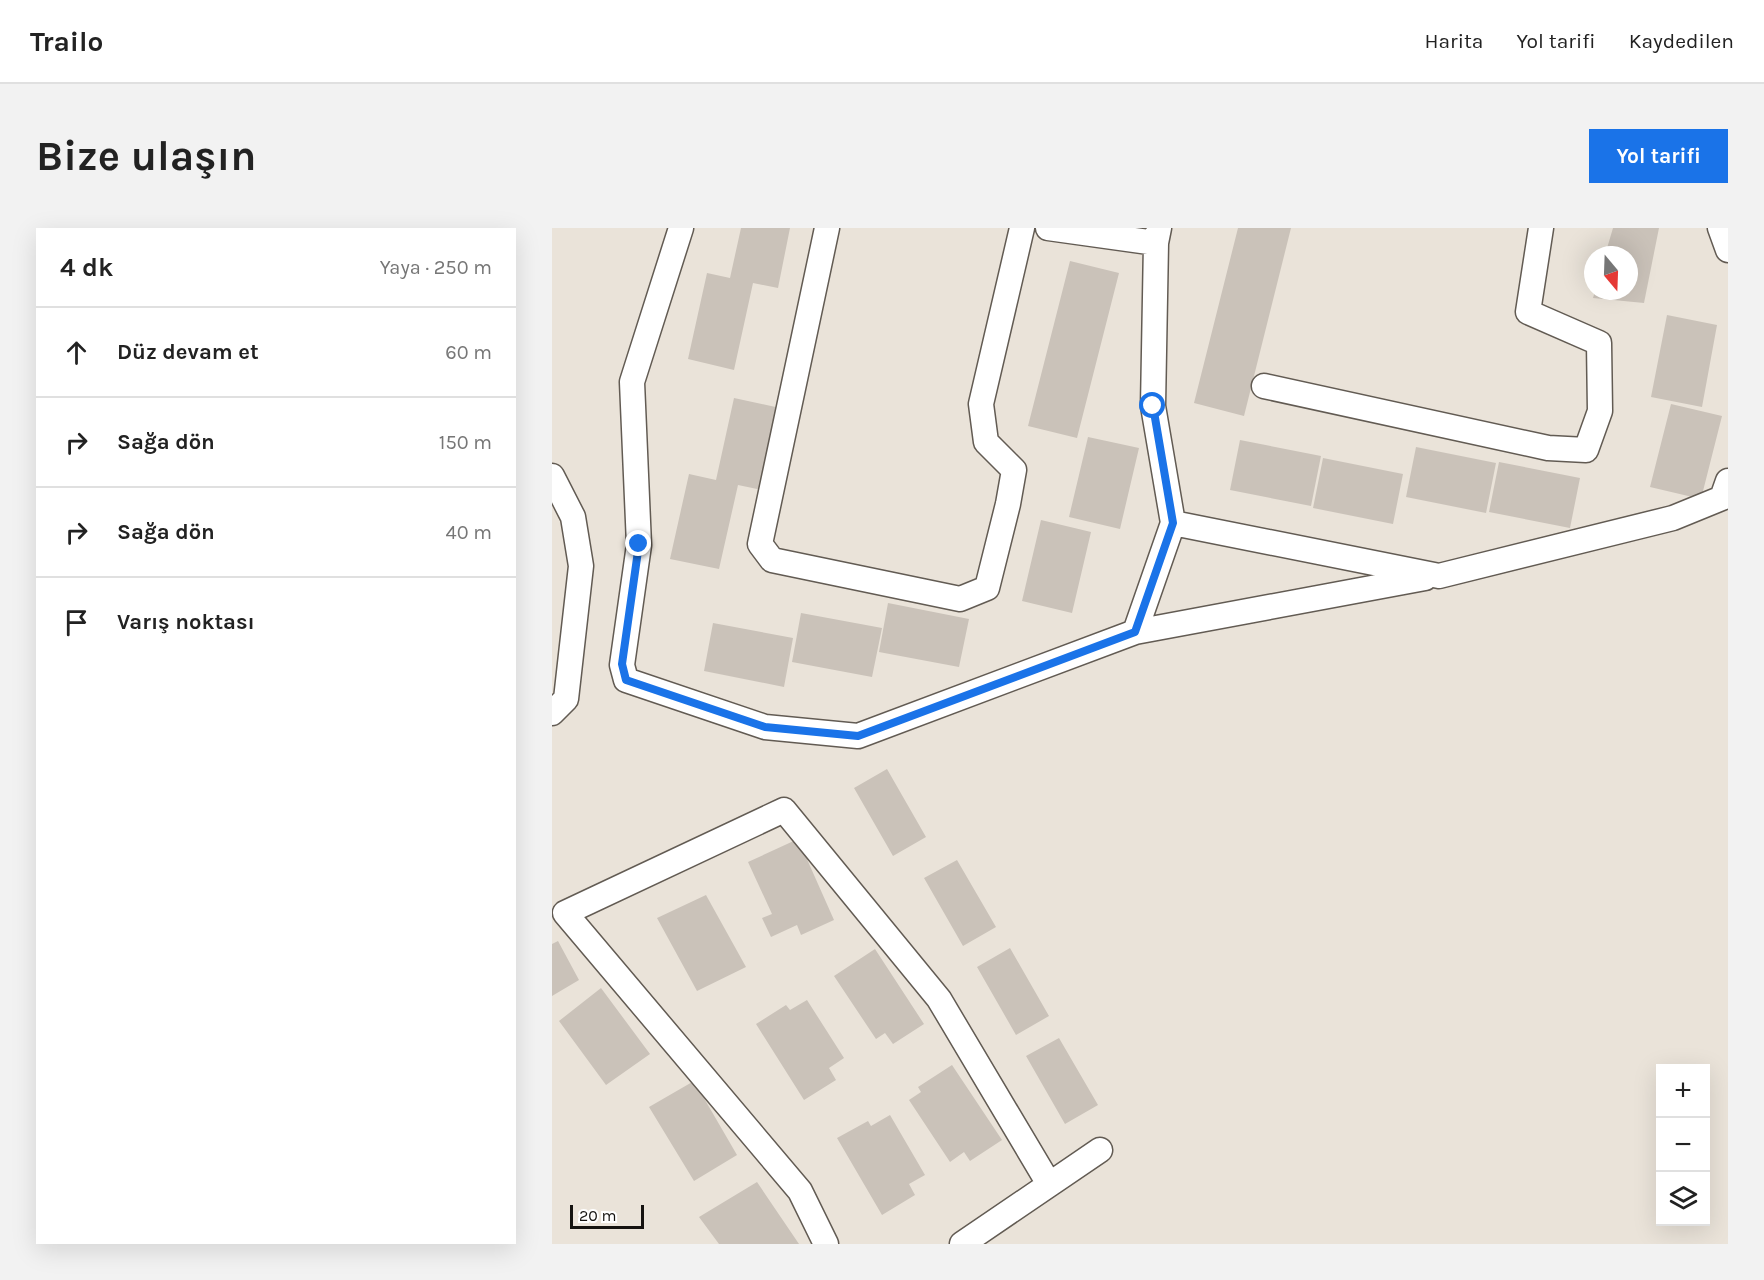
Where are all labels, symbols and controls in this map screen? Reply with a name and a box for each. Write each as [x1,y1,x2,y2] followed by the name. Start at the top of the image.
[30,25,103,58] text: Trailo
[1424,29,1483,53] text: Harita
[1516,29,1596,53] text: Yol tarifi
[1629,29,1734,53] text: Kaydedilen
[1589,129,1728,183] button: Yol tarifi
[36,131,256,181] text: Bize ulaşın
[1584,246,1638,300] north arrow
[60,252,113,283] text: 4 dk
[380,256,492,279] text: Yaya · 250 m
[60,336,93,369] icon: ahead
[117,339,259,365] text: Düz devam et
[445,341,492,364] text: 60 m
[1139,392,1165,418] route start
[60,426,93,459] icon: right
[117,429,215,455] text: Sağa dön
[439,431,492,454] text: 150 m
[60,516,93,549] icon: right
[117,519,215,545] text: Sağa dön
[446,521,492,544] text: 40 m
[625,530,651,556] route end
[60,606,93,639] icon: arrive
[117,609,255,635] text: Varış noktası
[1656,1064,1710,1226] map controls
[1656,1064,1710,1118] button: +
[1656,1118,1710,1172] button: −
[1656,1172,1710,1226] button: layers
[570,1202,644,1230] scale bar
[579,1206,617,1225] text: 20 m

